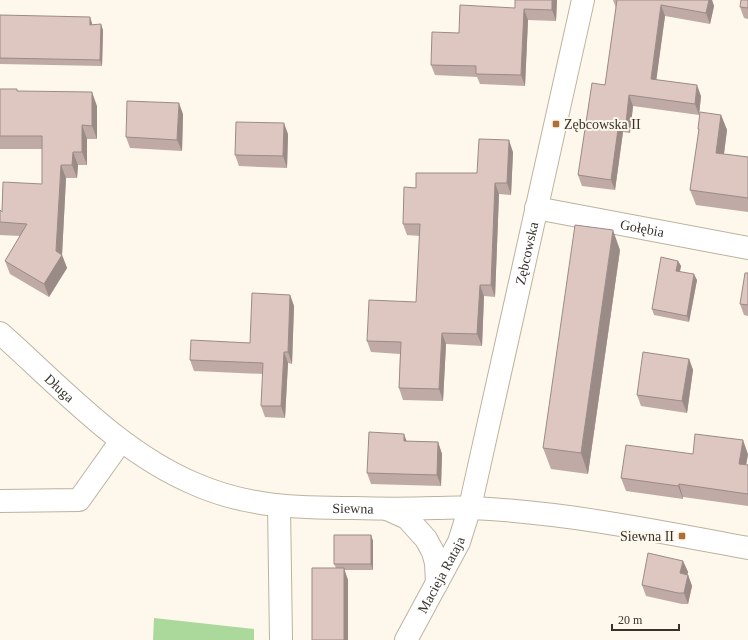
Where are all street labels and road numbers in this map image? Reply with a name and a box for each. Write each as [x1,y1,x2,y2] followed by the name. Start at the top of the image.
[619,217,666,240] street label: Gołębia
[512,220,541,286] street label: Zębcowska
[42,371,78,406] street label: Długa
[332,500,375,516] street label: Siewna
[415,534,468,616] street label: Macieja Rataja

